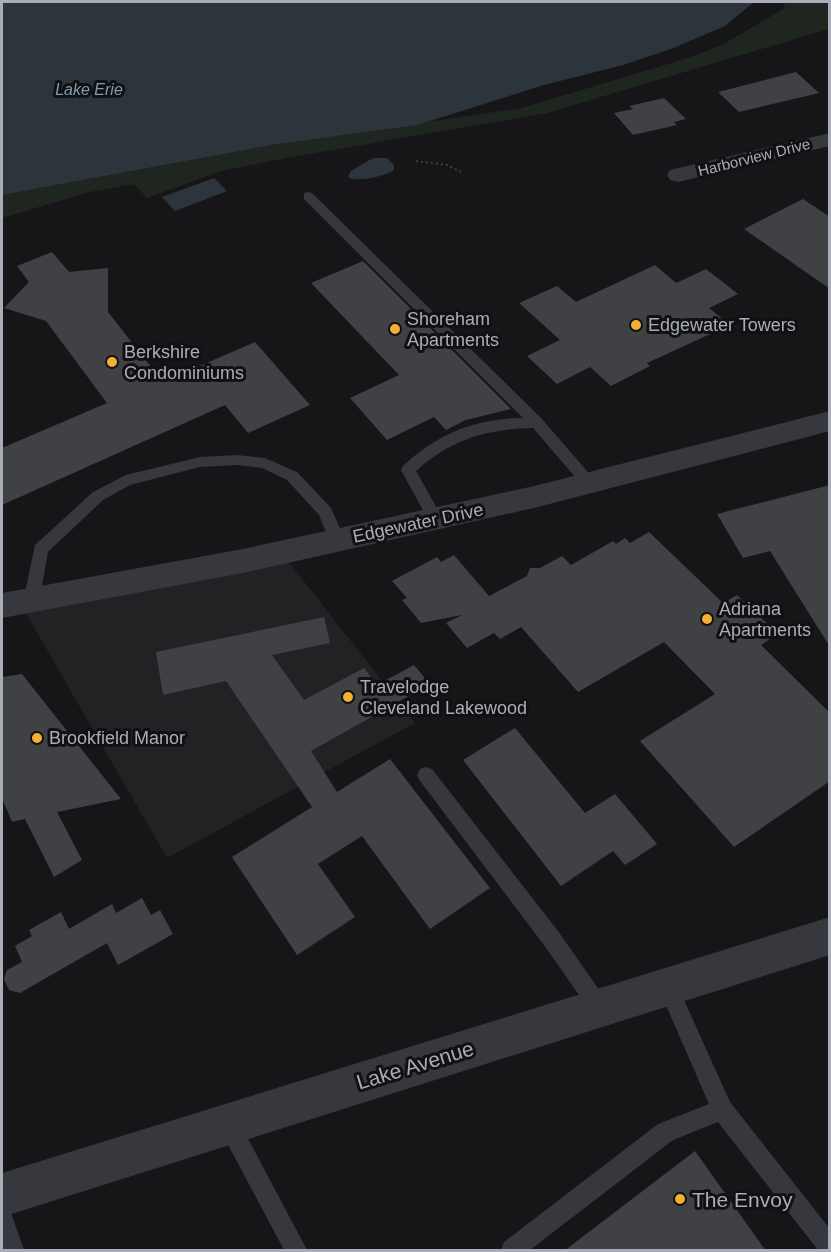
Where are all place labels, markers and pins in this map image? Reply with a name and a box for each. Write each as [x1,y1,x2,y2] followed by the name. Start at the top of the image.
[407,309,499,350] place label: Shoreham Apartments
[648,315,796,335] place label: Edgewater Towers
[629,318,643,332] marker: Edgewater Towers
[388,322,402,336] marker: Shoreham Apartments
[124,342,244,383] place label: Berkshire Condominiums
[105,355,119,369] marker: Berkshire Condominiums
[719,599,811,640] place label: Adriana Apartments
[700,612,714,626] marker: Adriana Apartments
[360,677,527,718] place label: Travelodge Cleveland Lakewood
[341,690,355,704] marker: Travelodge Cleveland Lakewood
[49,728,185,748] place label: Brookfield Manor
[30,731,44,745] marker: Brookfield Manor
[692,1188,793,1211] place label: The Envoy
[673,1192,687,1206] marker: The Envoy

